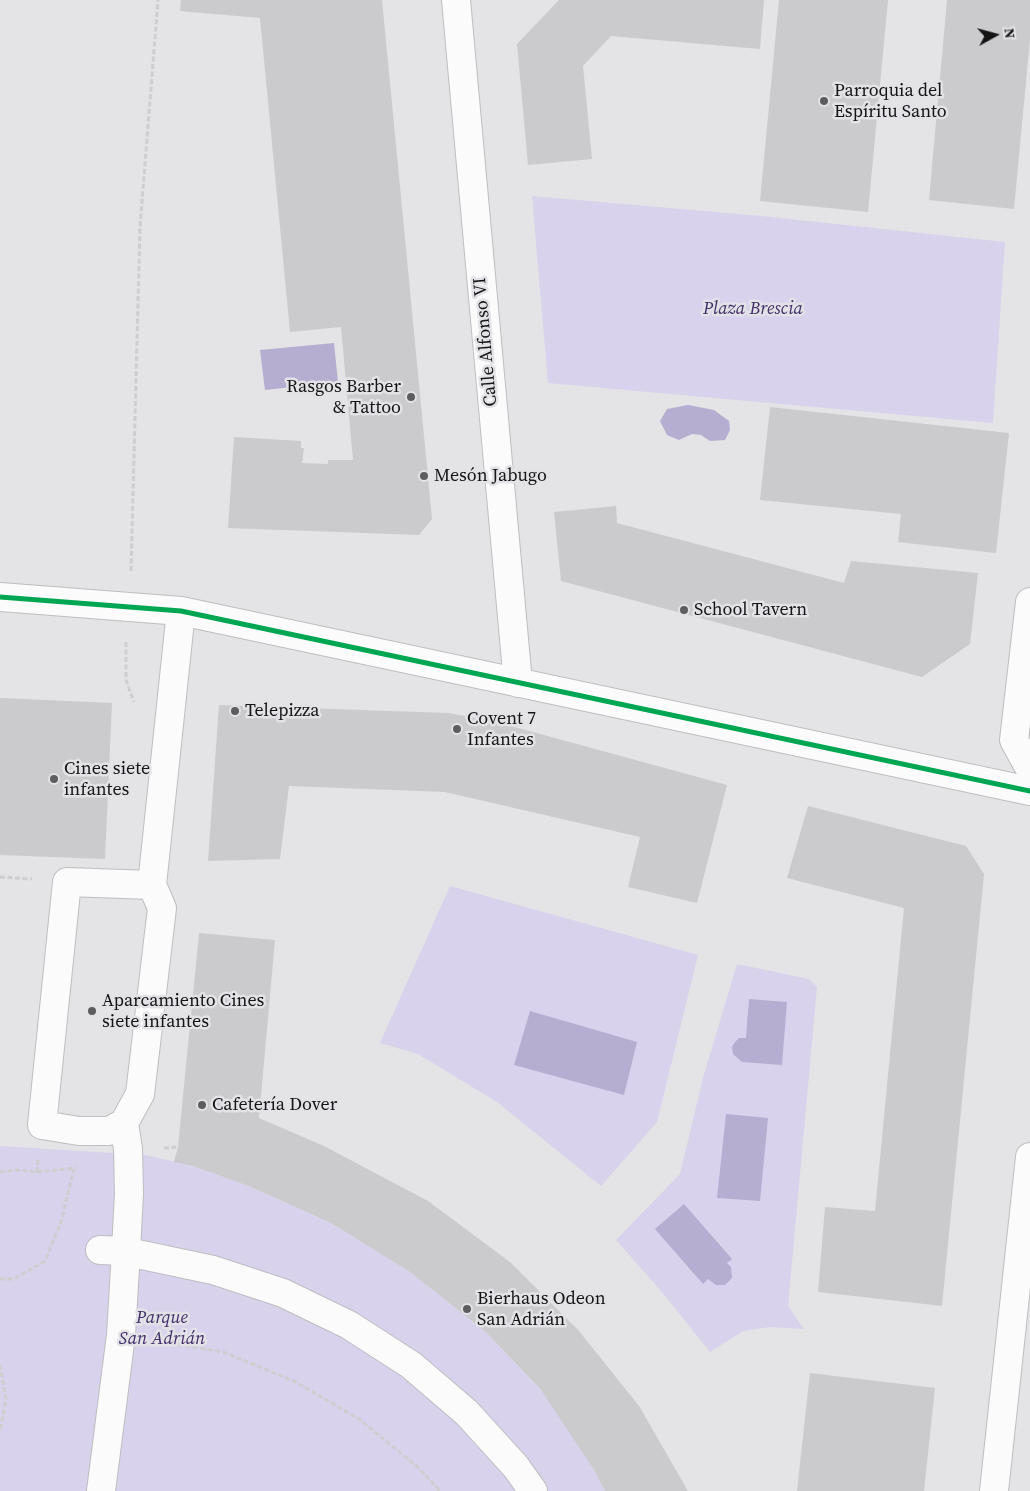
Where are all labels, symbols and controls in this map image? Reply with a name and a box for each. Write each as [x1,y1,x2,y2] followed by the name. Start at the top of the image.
[970,10,1020,60] north arrow
[999,27,1020,39] text: N
[834,80,947,122] place label: Parroquia del Espíritu Santo
[818,95,830,107] marker: Parroquia del Espíritu Santo
[470,277,502,407] street label: Calle Alfonso VI
[703,298,803,320] park label: Plaza Brescia
[286,376,401,418] place label: Rasgos Barber & Tattoo
[405,391,417,403] marker: Rasgos Barber & Tattoo
[434,465,547,487] place label: Mesón Jabugo
[418,470,430,482] marker: Mesón Jabugo
[694,599,807,621] place label: School Tavern
[678,604,690,616] marker: School Tavern
[245,700,319,722] place label: Telepizza
[229,705,241,717] marker: Telepizza
[467,708,536,751] place label: Covent 7 Infantes
[451,723,463,735] marker: Covent 7 Infantes
[64,758,150,801] place label: Cines siete infantes
[48,773,60,785] marker: Cines siete infantes
[102,990,264,1032] place label: Aparcamiento Cines siete infantes
[86,1005,98,1017] marker: Aparcamiento Cines siete infantes
[212,1094,337,1116] place label: Cafetería Dover
[196,1099,208,1111] marker: Cafetería Dover
[477,1288,606,1330] place label: Bierhaus Odeon San Adrián
[461,1303,473,1315] marker: Bierhaus Odeon San Adrián
[119,1307,205,1350] park label: Parque San Adrián

